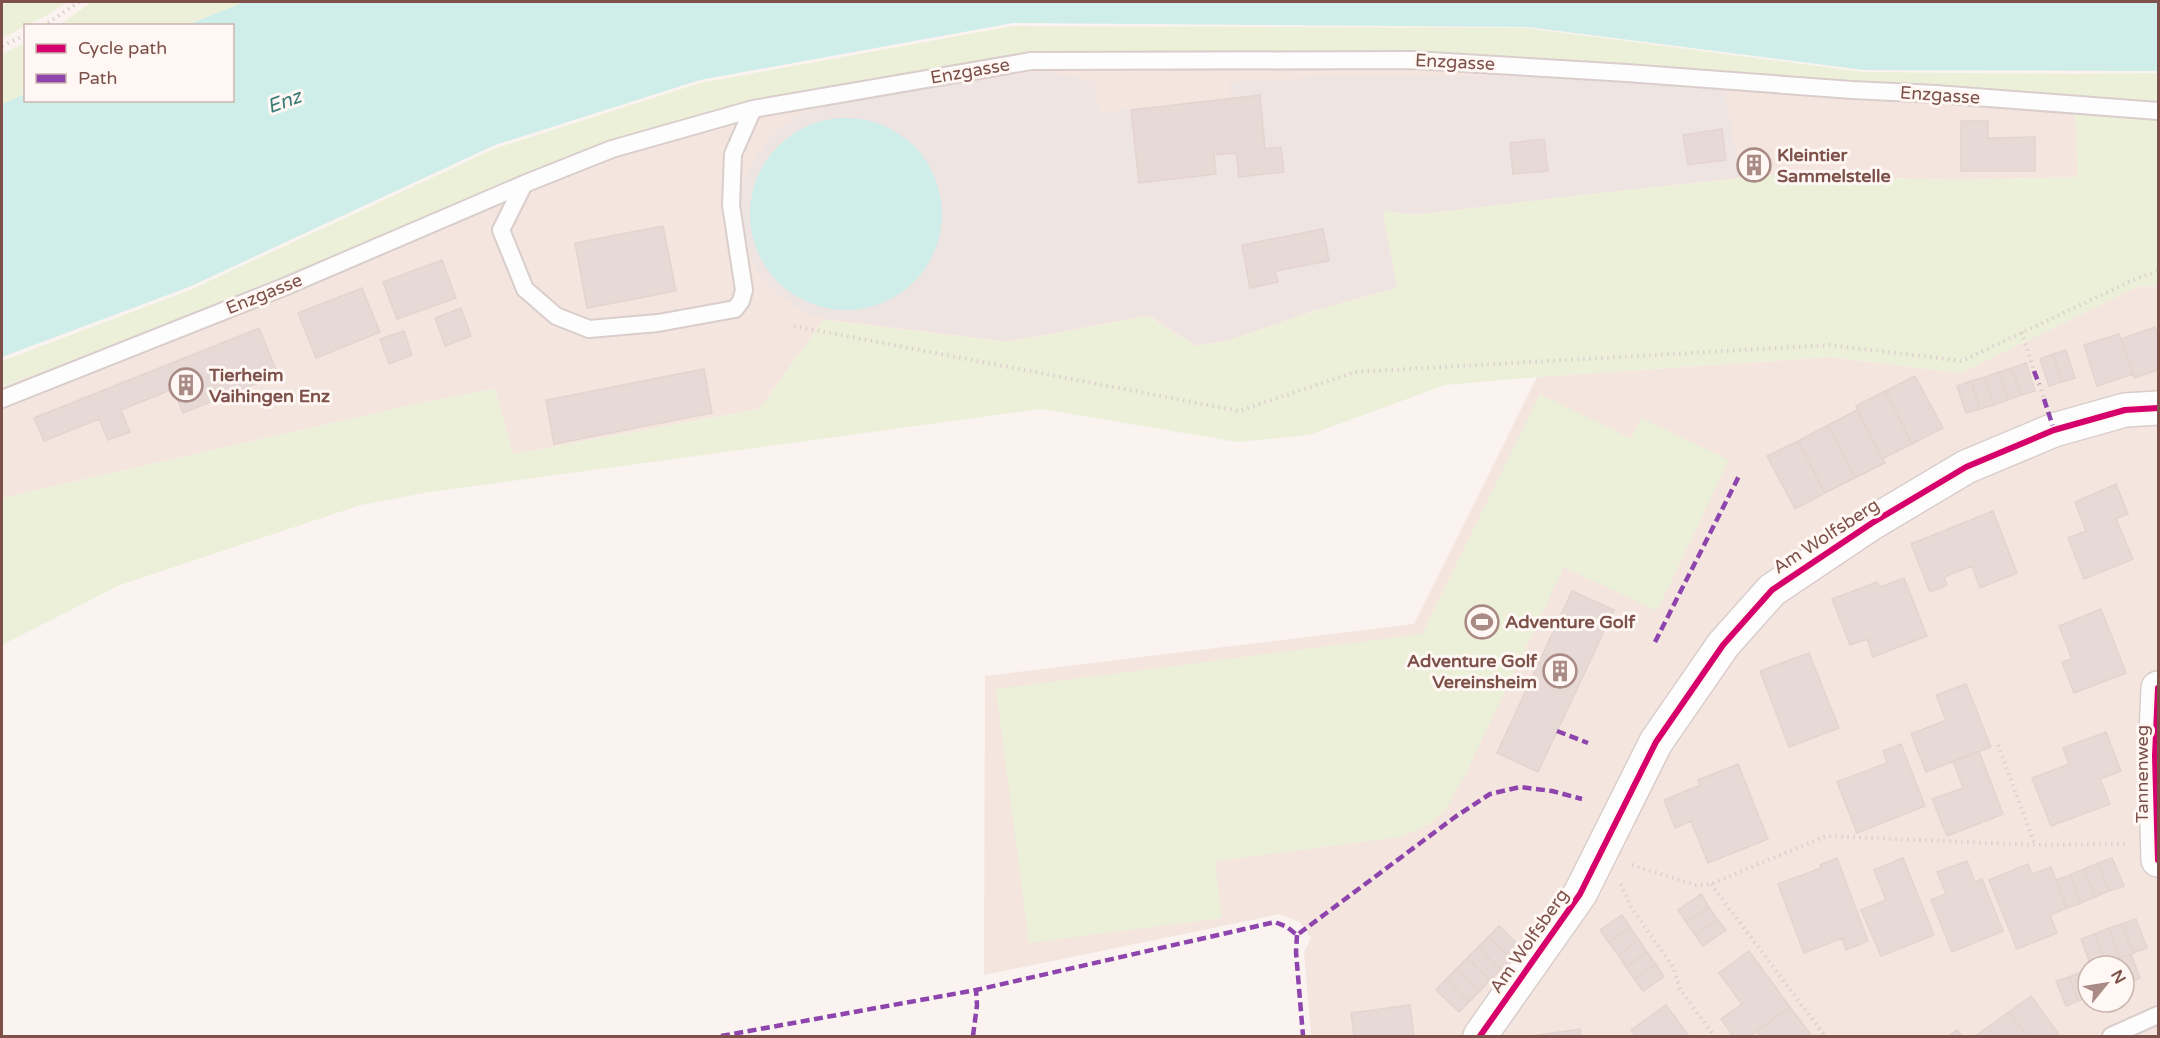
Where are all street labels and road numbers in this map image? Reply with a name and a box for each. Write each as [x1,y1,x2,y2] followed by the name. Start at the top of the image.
[1414,49,1496,75] street label: Enzgasse
[929,53,1011,89] street label: Enzgasse
[1899,81,1981,109] street label: Enzgasse
[223,269,305,319] street label: Enzgasse
[1769,493,1883,579] street label: Am Wolfsberg
[2131,725,2153,823] street label: Tannenweg
[1485,885,1573,997] street label: Am Wolfsberg

